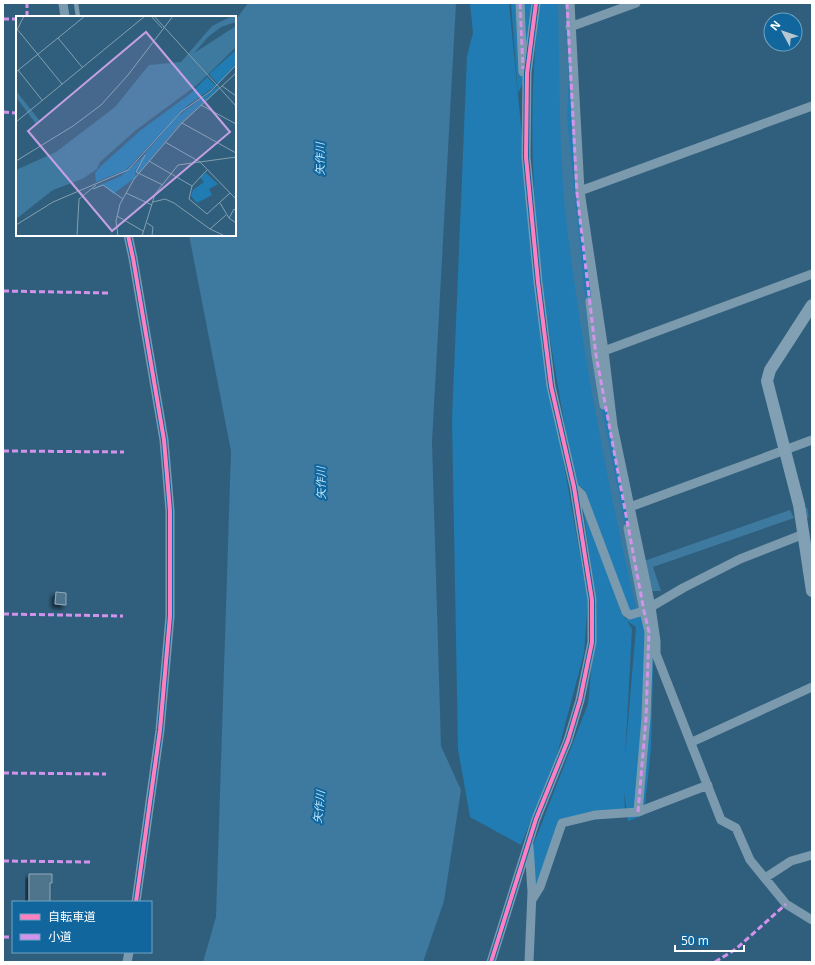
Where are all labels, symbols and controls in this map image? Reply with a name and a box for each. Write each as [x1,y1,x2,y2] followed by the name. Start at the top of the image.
[763,12,803,52] north arrow
[16,16,236,236] inset map
[766,17,784,34] text: N
[312,142,327,176] water label: 矢作川
[313,465,328,500] water label: 矢作川
[309,789,328,824] water label: 矢作川
[12,901,152,953] legend
[48,908,96,925] text: 自転車道
[675,927,744,953] scale bar
[48,928,72,945] text: 小道
[681,932,709,949] text: 50 m

